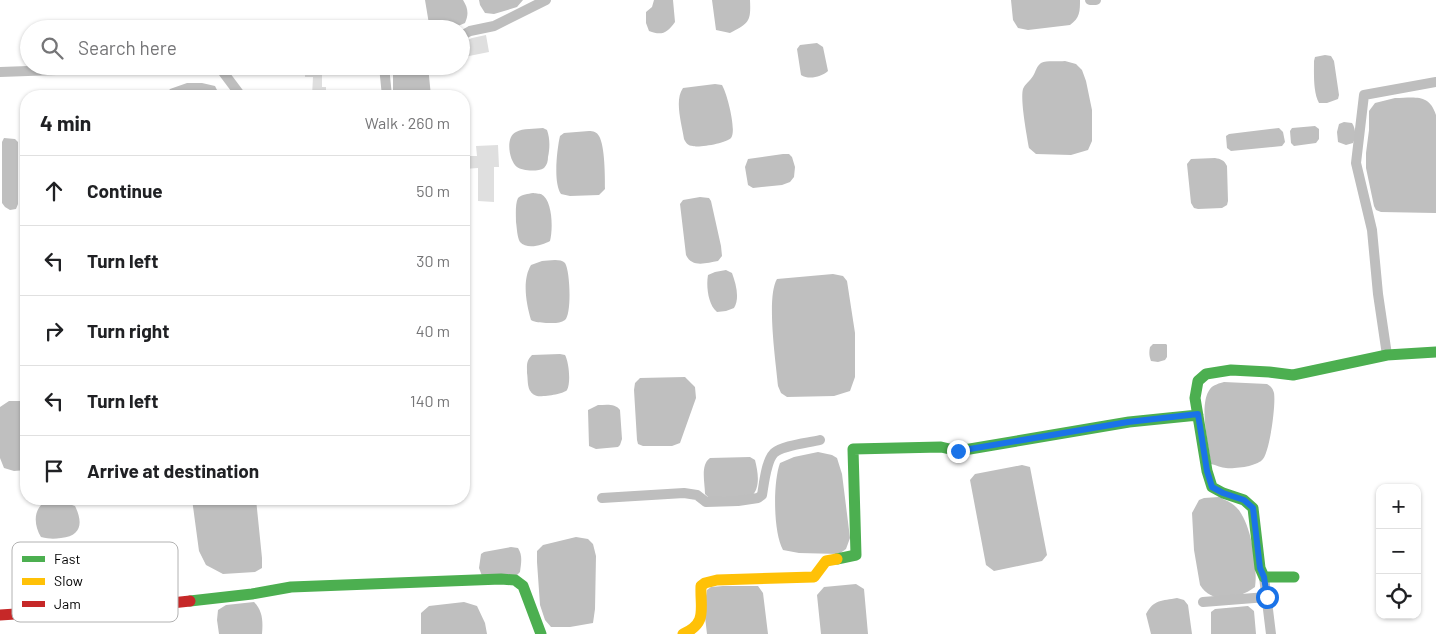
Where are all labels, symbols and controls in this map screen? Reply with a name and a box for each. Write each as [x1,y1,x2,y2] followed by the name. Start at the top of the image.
[20,20,470,75] search box
[38,34,66,62] icon: search
[78,36,177,59] text: Search here
[40,110,91,135] text: 4 min
[365,113,450,132] text: Walk · 260 m
[40,177,68,205] icon: ahead
[87,179,163,202] text: Continue
[416,181,450,200] text: 50 m
[40,247,68,275] icon: left
[87,249,158,272] text: Turn left
[416,251,450,270] text: 30 m
[40,317,68,345] icon: right
[87,319,169,342] text: Turn right
[416,321,450,340] text: 40 m
[40,387,68,415] icon: left
[87,389,158,412] text: Turn left
[410,391,450,410] text: 140 m
[947,440,970,463] route end
[40,457,68,485] icon: arrive
[87,459,259,482] text: Arrive at destination
[1376,484,1421,619] map controls
[1376,484,1421,529] button: +
[1376,529,1421,574] button: −
[12,542,178,622] legend
[54,550,80,567] text: Fast
[54,572,83,589] text: Slow
[1376,574,1421,619] button: locate
[1256,586,1279,609] route start
[54,595,81,612] text: Jam

